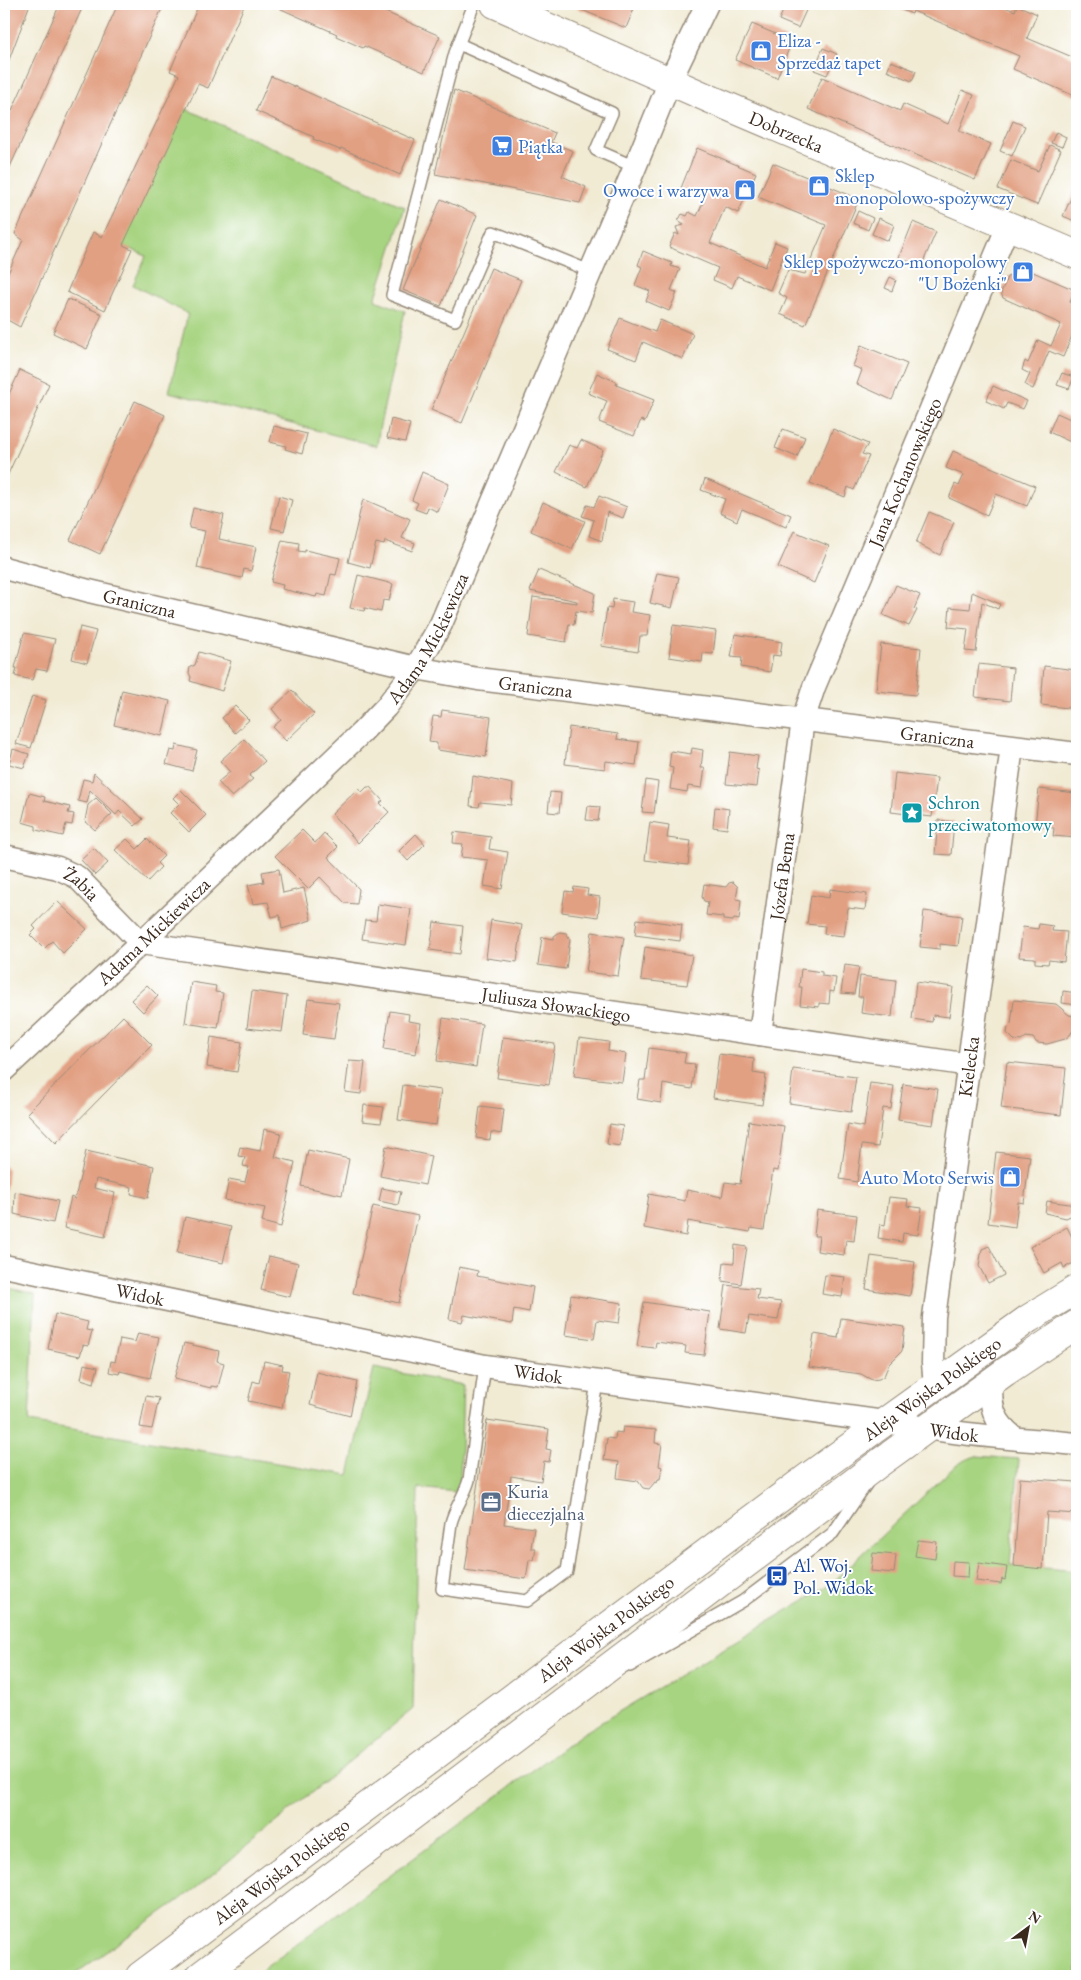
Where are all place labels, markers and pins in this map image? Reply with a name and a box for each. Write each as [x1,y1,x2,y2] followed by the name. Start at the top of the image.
[777,28,881,75] place label: Eliza - Sprzedaż tapet
[749,39,773,63] shop icon: Eliza - Sprzedaż tapet
[490,134,514,158] supermarket icon: Piątka
[518,134,564,159] place label: Piątka
[835,163,1015,210] place label: Sklep monopolowo-spożywczy
[807,174,831,198] shop icon: Sklep monopolowo-spożywczy
[603,178,729,203] place label: Owoce i warzywa
[733,178,757,202] shop icon: Owoce i warzywa
[784,249,1008,296] place label: Sklep spożywczo-monopolowy "U Bożenki"
[1011,260,1035,284] shop icon: Sklep spożywczo-monopolowy "U Bożenki"
[928,790,1053,837] place label: Schron przeciwatomowy
[900,801,924,825] place icon: Schron przeciwatomowy
[859,1165,994,1190] place label: Auto Moto Serwis
[998,1165,1022,1189] shop icon: Auto Moto Serwis
[507,1479,585,1526] place label: Kuria diecezjalna
[479,1490,503,1514] office icon: Kuria diecezjalna
[792,1553,875,1600] place label: Al. Woj. Pol. Widok
[765,1564,789,1588] bus stop icon: Al. Woj. Pol. Widok

